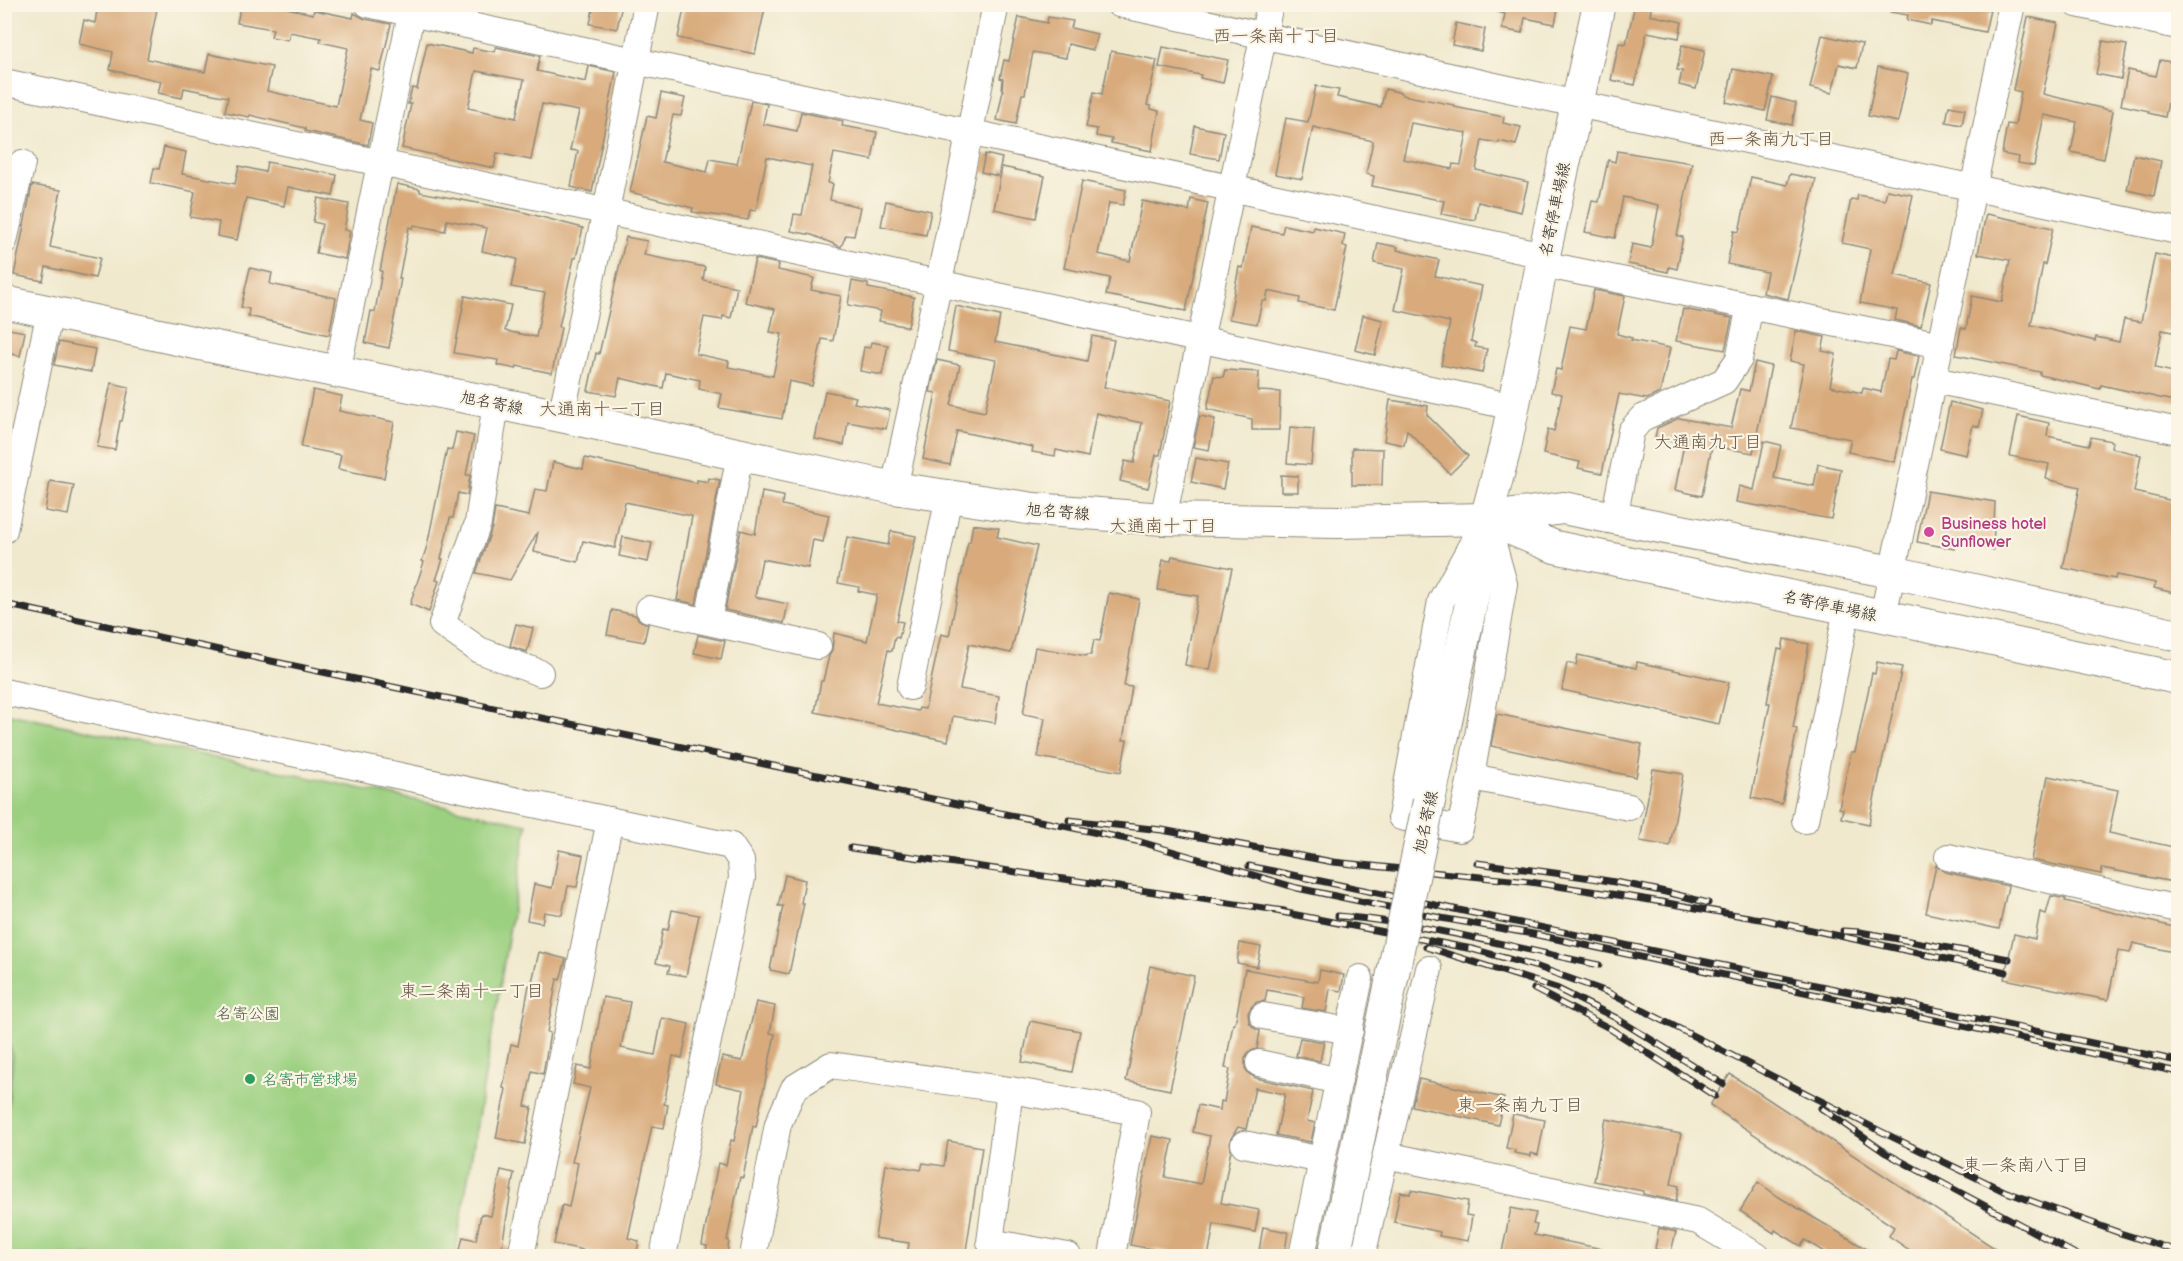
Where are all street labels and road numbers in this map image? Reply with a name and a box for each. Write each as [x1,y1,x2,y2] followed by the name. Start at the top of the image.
[1536,160,1575,258] street label: 名寄停車場線
[458,388,525,419] street label: 旭名寄線
[1025,500,1091,525] street label: 旭名寄線
[1781,587,1879,626] street label: 名寄停車場線
[1411,789,1442,856] street label: 旭名寄線

